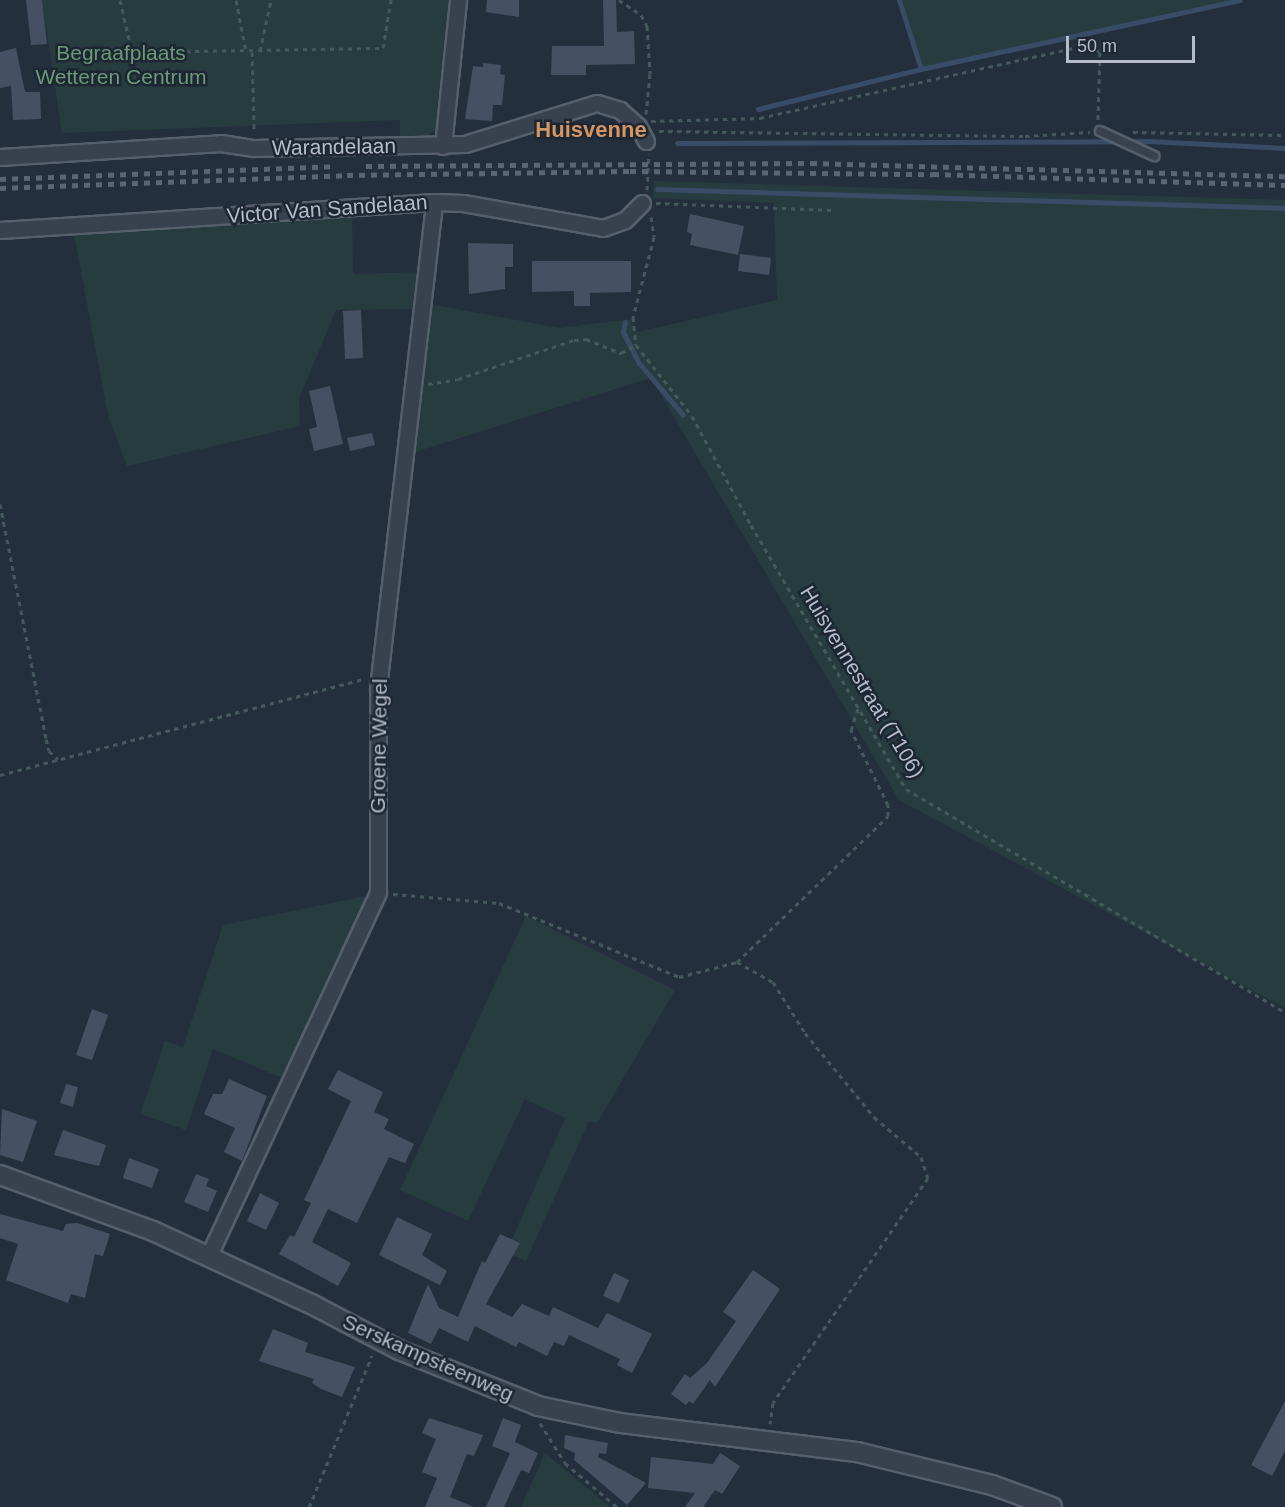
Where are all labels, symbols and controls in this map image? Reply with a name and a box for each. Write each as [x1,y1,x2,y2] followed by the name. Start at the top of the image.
[1069,24,1198,62] scale bar
[1077,36,1117,56] text: 50 m
[35,40,207,90] park label: Begraafplaats Wetteren Centrum
[535,117,647,143] district label: Huisvenne
[272,133,396,161] street label: Warandelaan
[226,189,428,229] street label: Victor Van Sandelaan
[795,581,929,783] street label: Huisvennestraat (T106)
[365,678,393,814] street label: Groene Wegel
[339,1309,517,1407] street label: Serskampsteenweg

